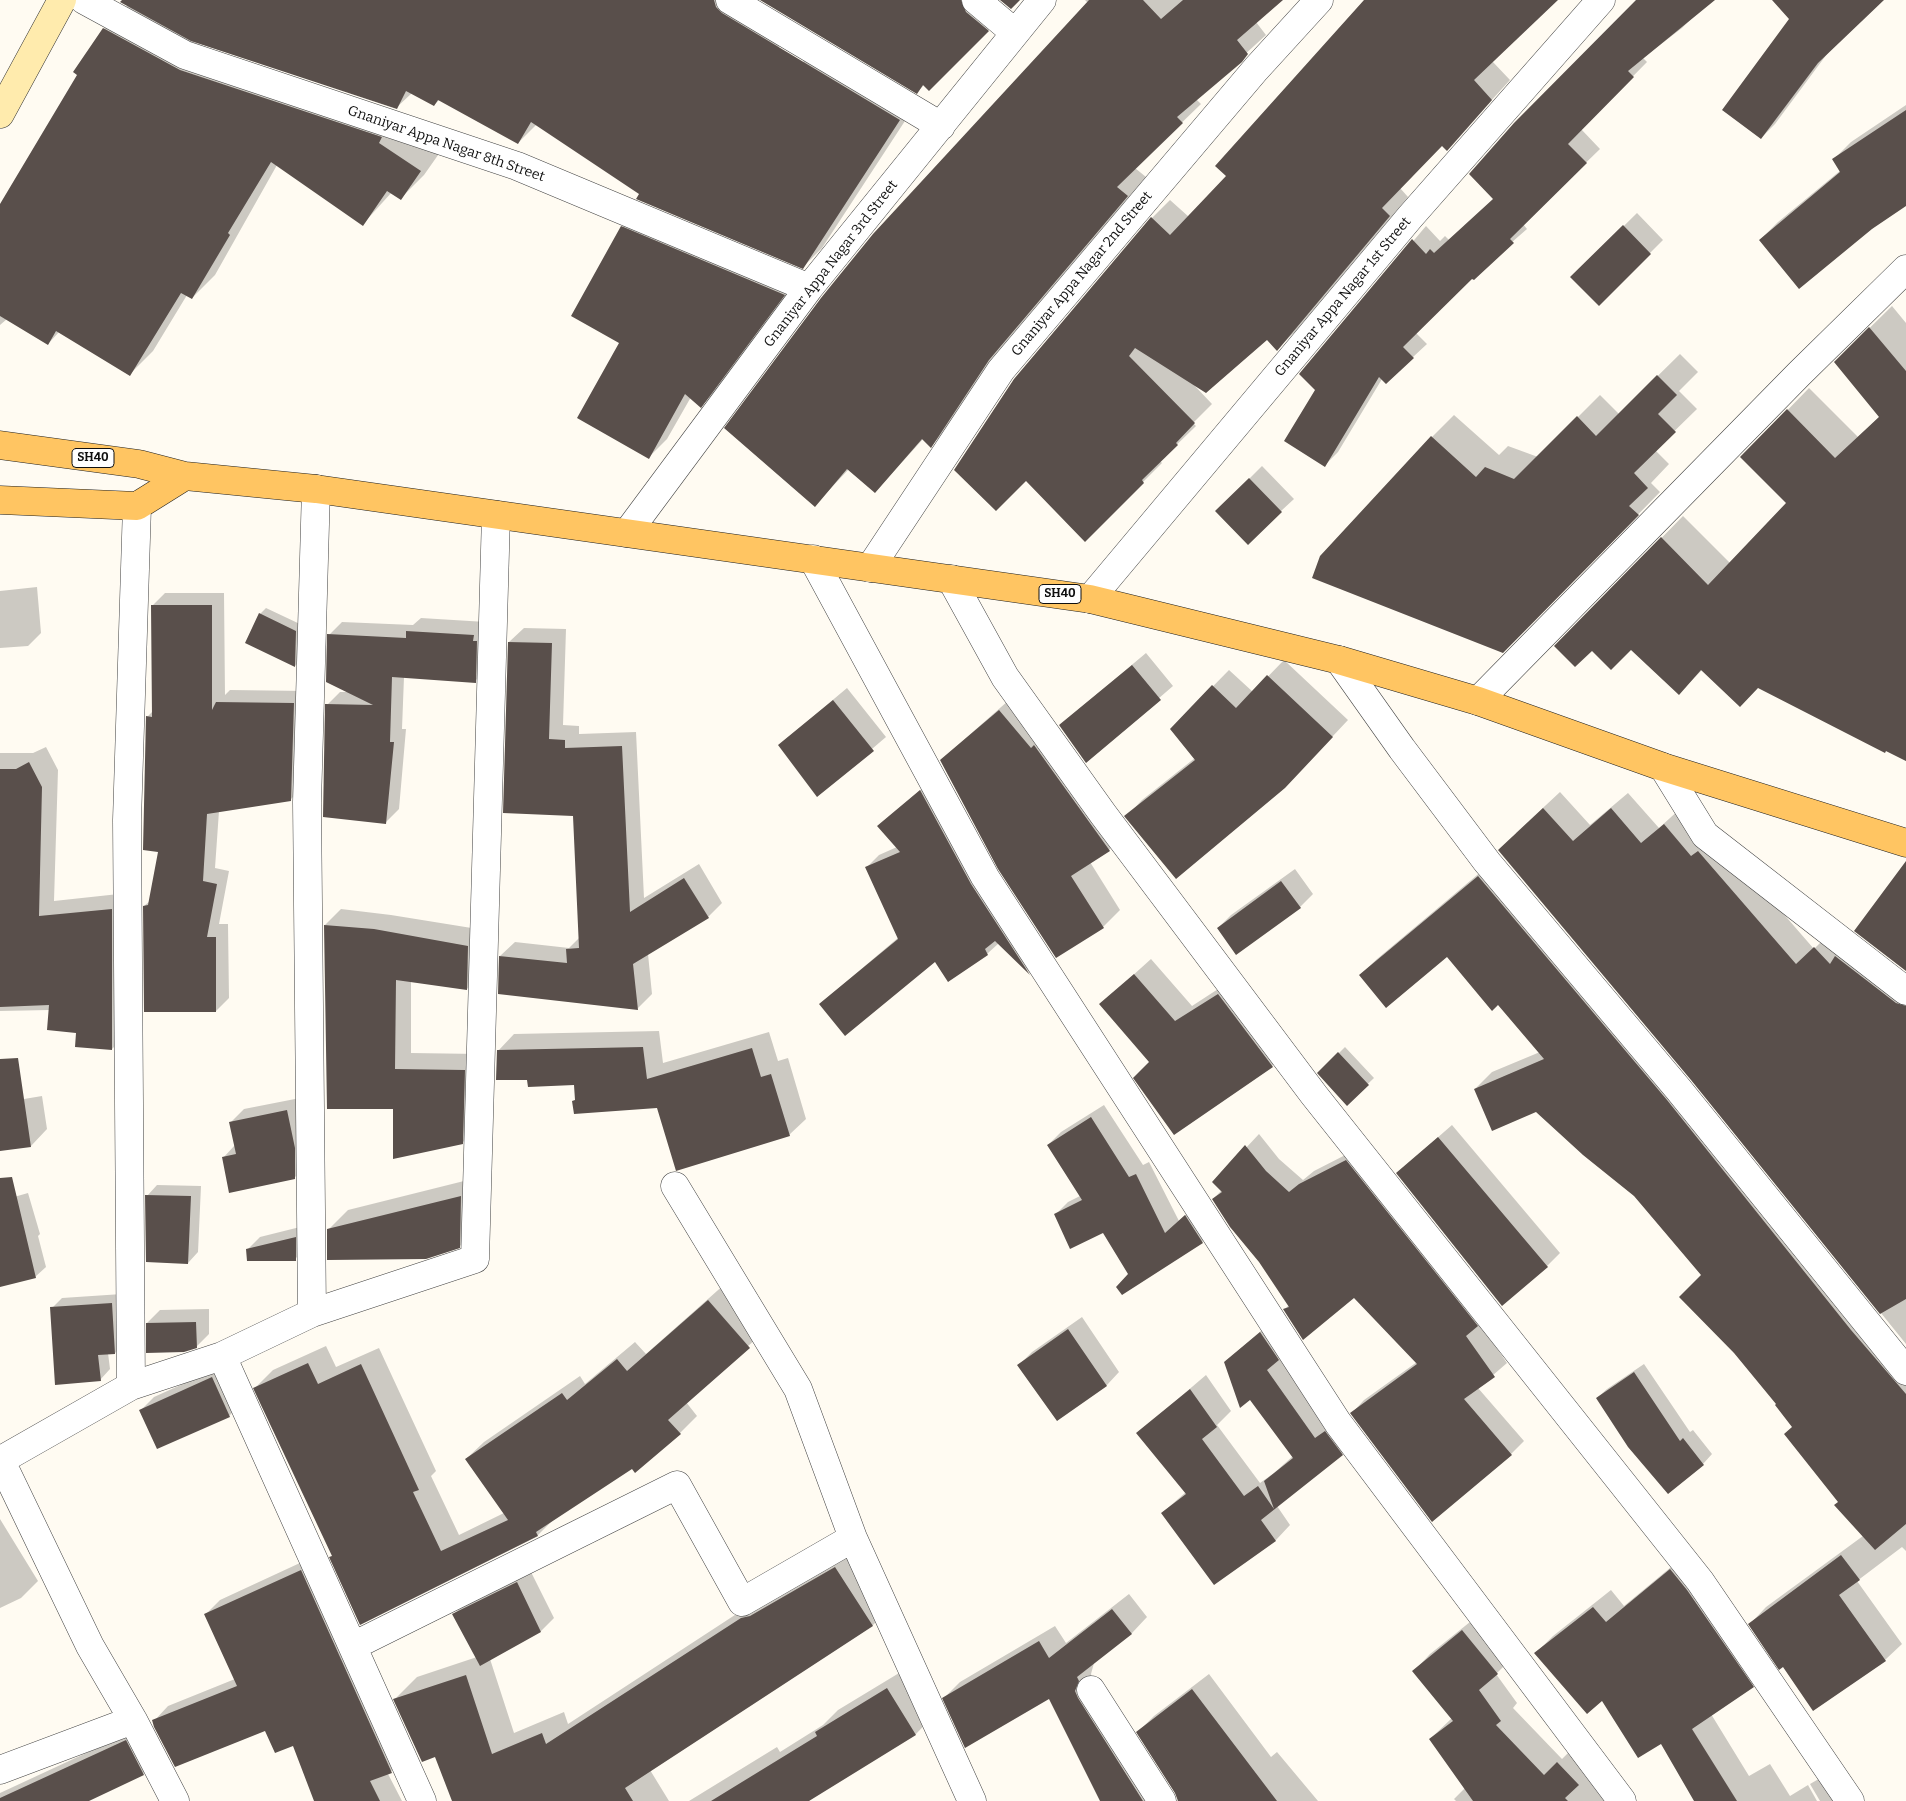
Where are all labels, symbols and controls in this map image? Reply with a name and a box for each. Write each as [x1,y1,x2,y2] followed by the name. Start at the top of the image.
[345,102,547,186] street label: Gnaniyar Appa Nagar 8th Street
[761,177,901,351] street label: Gnaniyar Appa Nagar 3rd Street
[1008,188,1156,360] street label: Gnaniyar Appa Nagar 2nd Street
[1271,214,1415,380] street label: Gnaniyar Appa Nagar 1st Street
[72,448,114,468] road number: SH40
[1039,584,1081,604] road number: SH40

